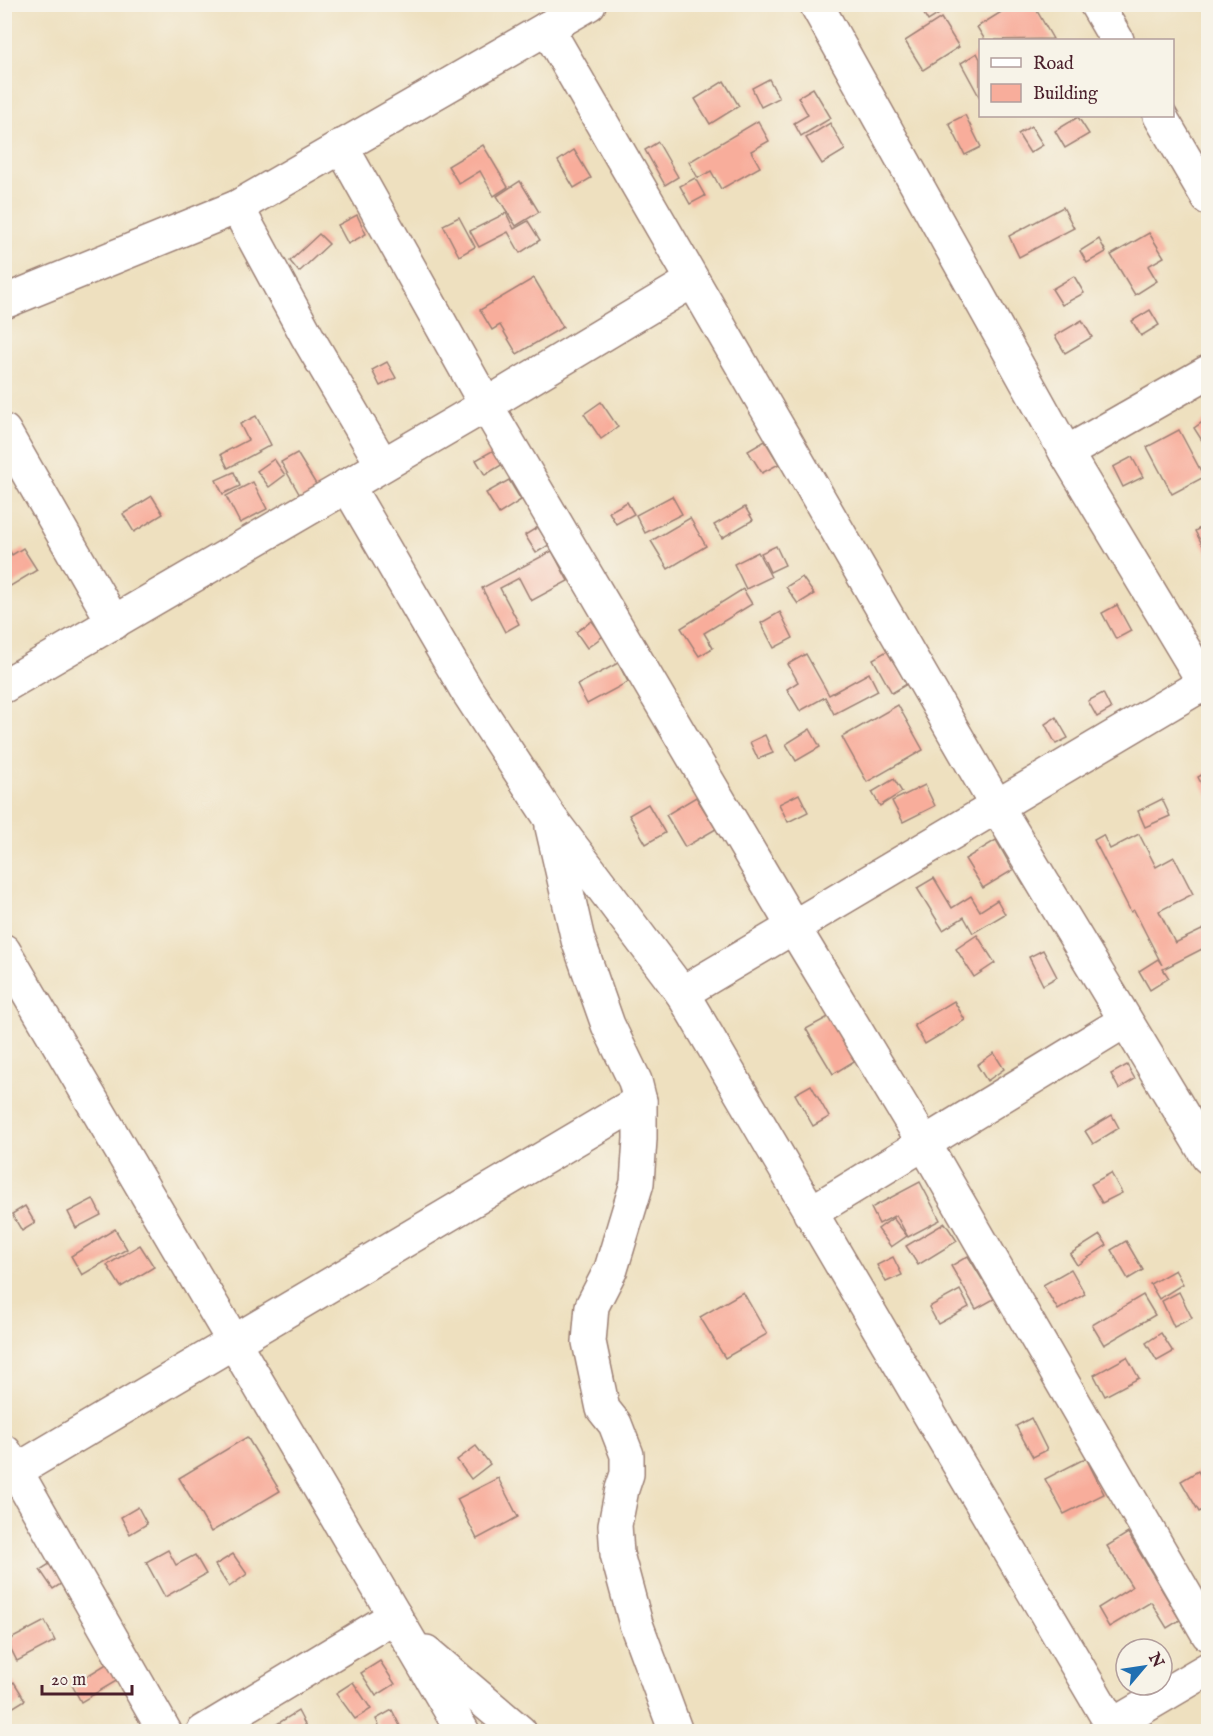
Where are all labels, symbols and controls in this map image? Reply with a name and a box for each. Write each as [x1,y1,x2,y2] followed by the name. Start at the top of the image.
[979,39,1174,117] legend
[1033,53,1074,76] text: Road
[1033,83,1098,106] text: Building
[1114,1637,1174,1697] north arrow
[1143,1649,1168,1672] text: N
[42,1658,132,1696] scale bar
[51,1669,86,1692] text: 20 m

